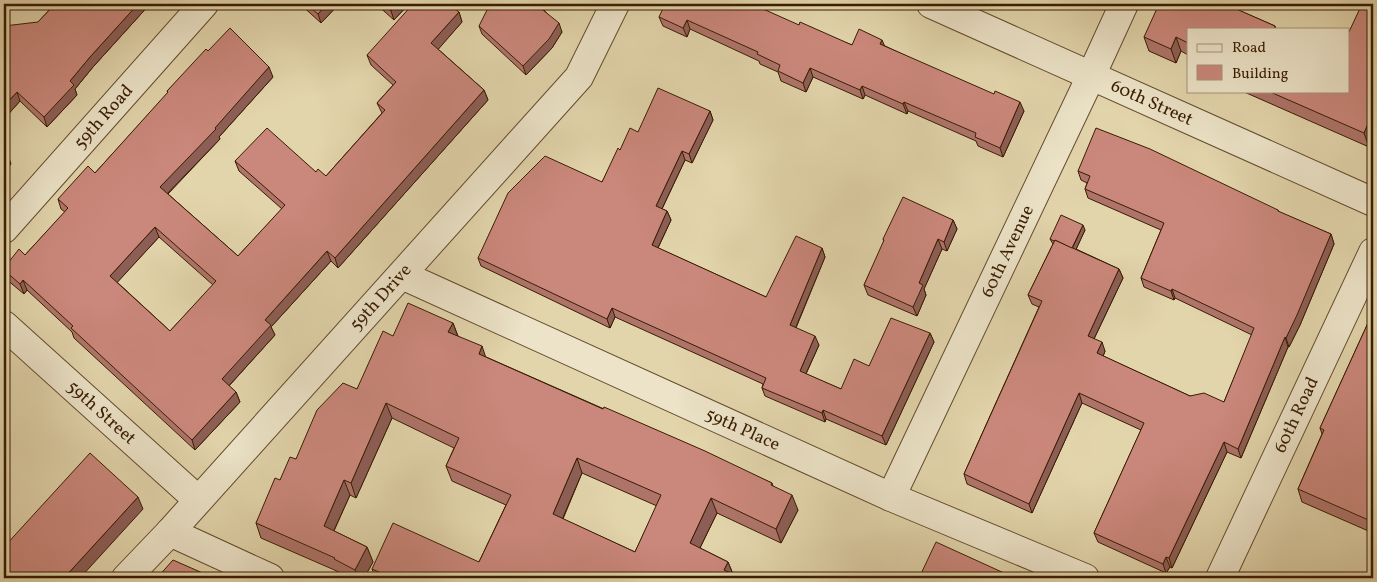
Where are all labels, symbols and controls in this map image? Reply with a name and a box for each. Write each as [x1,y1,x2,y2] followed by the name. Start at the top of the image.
[1187,28,1350,92] legend
[1232,38,1266,59] text: Road
[1232,64,1289,85] text: Building
[1107,74,1197,132] street label: 60th Street
[68,79,139,155] street label: 59th Road
[975,201,1040,302] street label: 60th Avenue
[344,259,418,336] street label: 59th Drive
[1268,373,1325,457] street label: 60th Road
[61,375,141,451] street label: 59th Street
[701,402,784,457] street label: 59th Place

